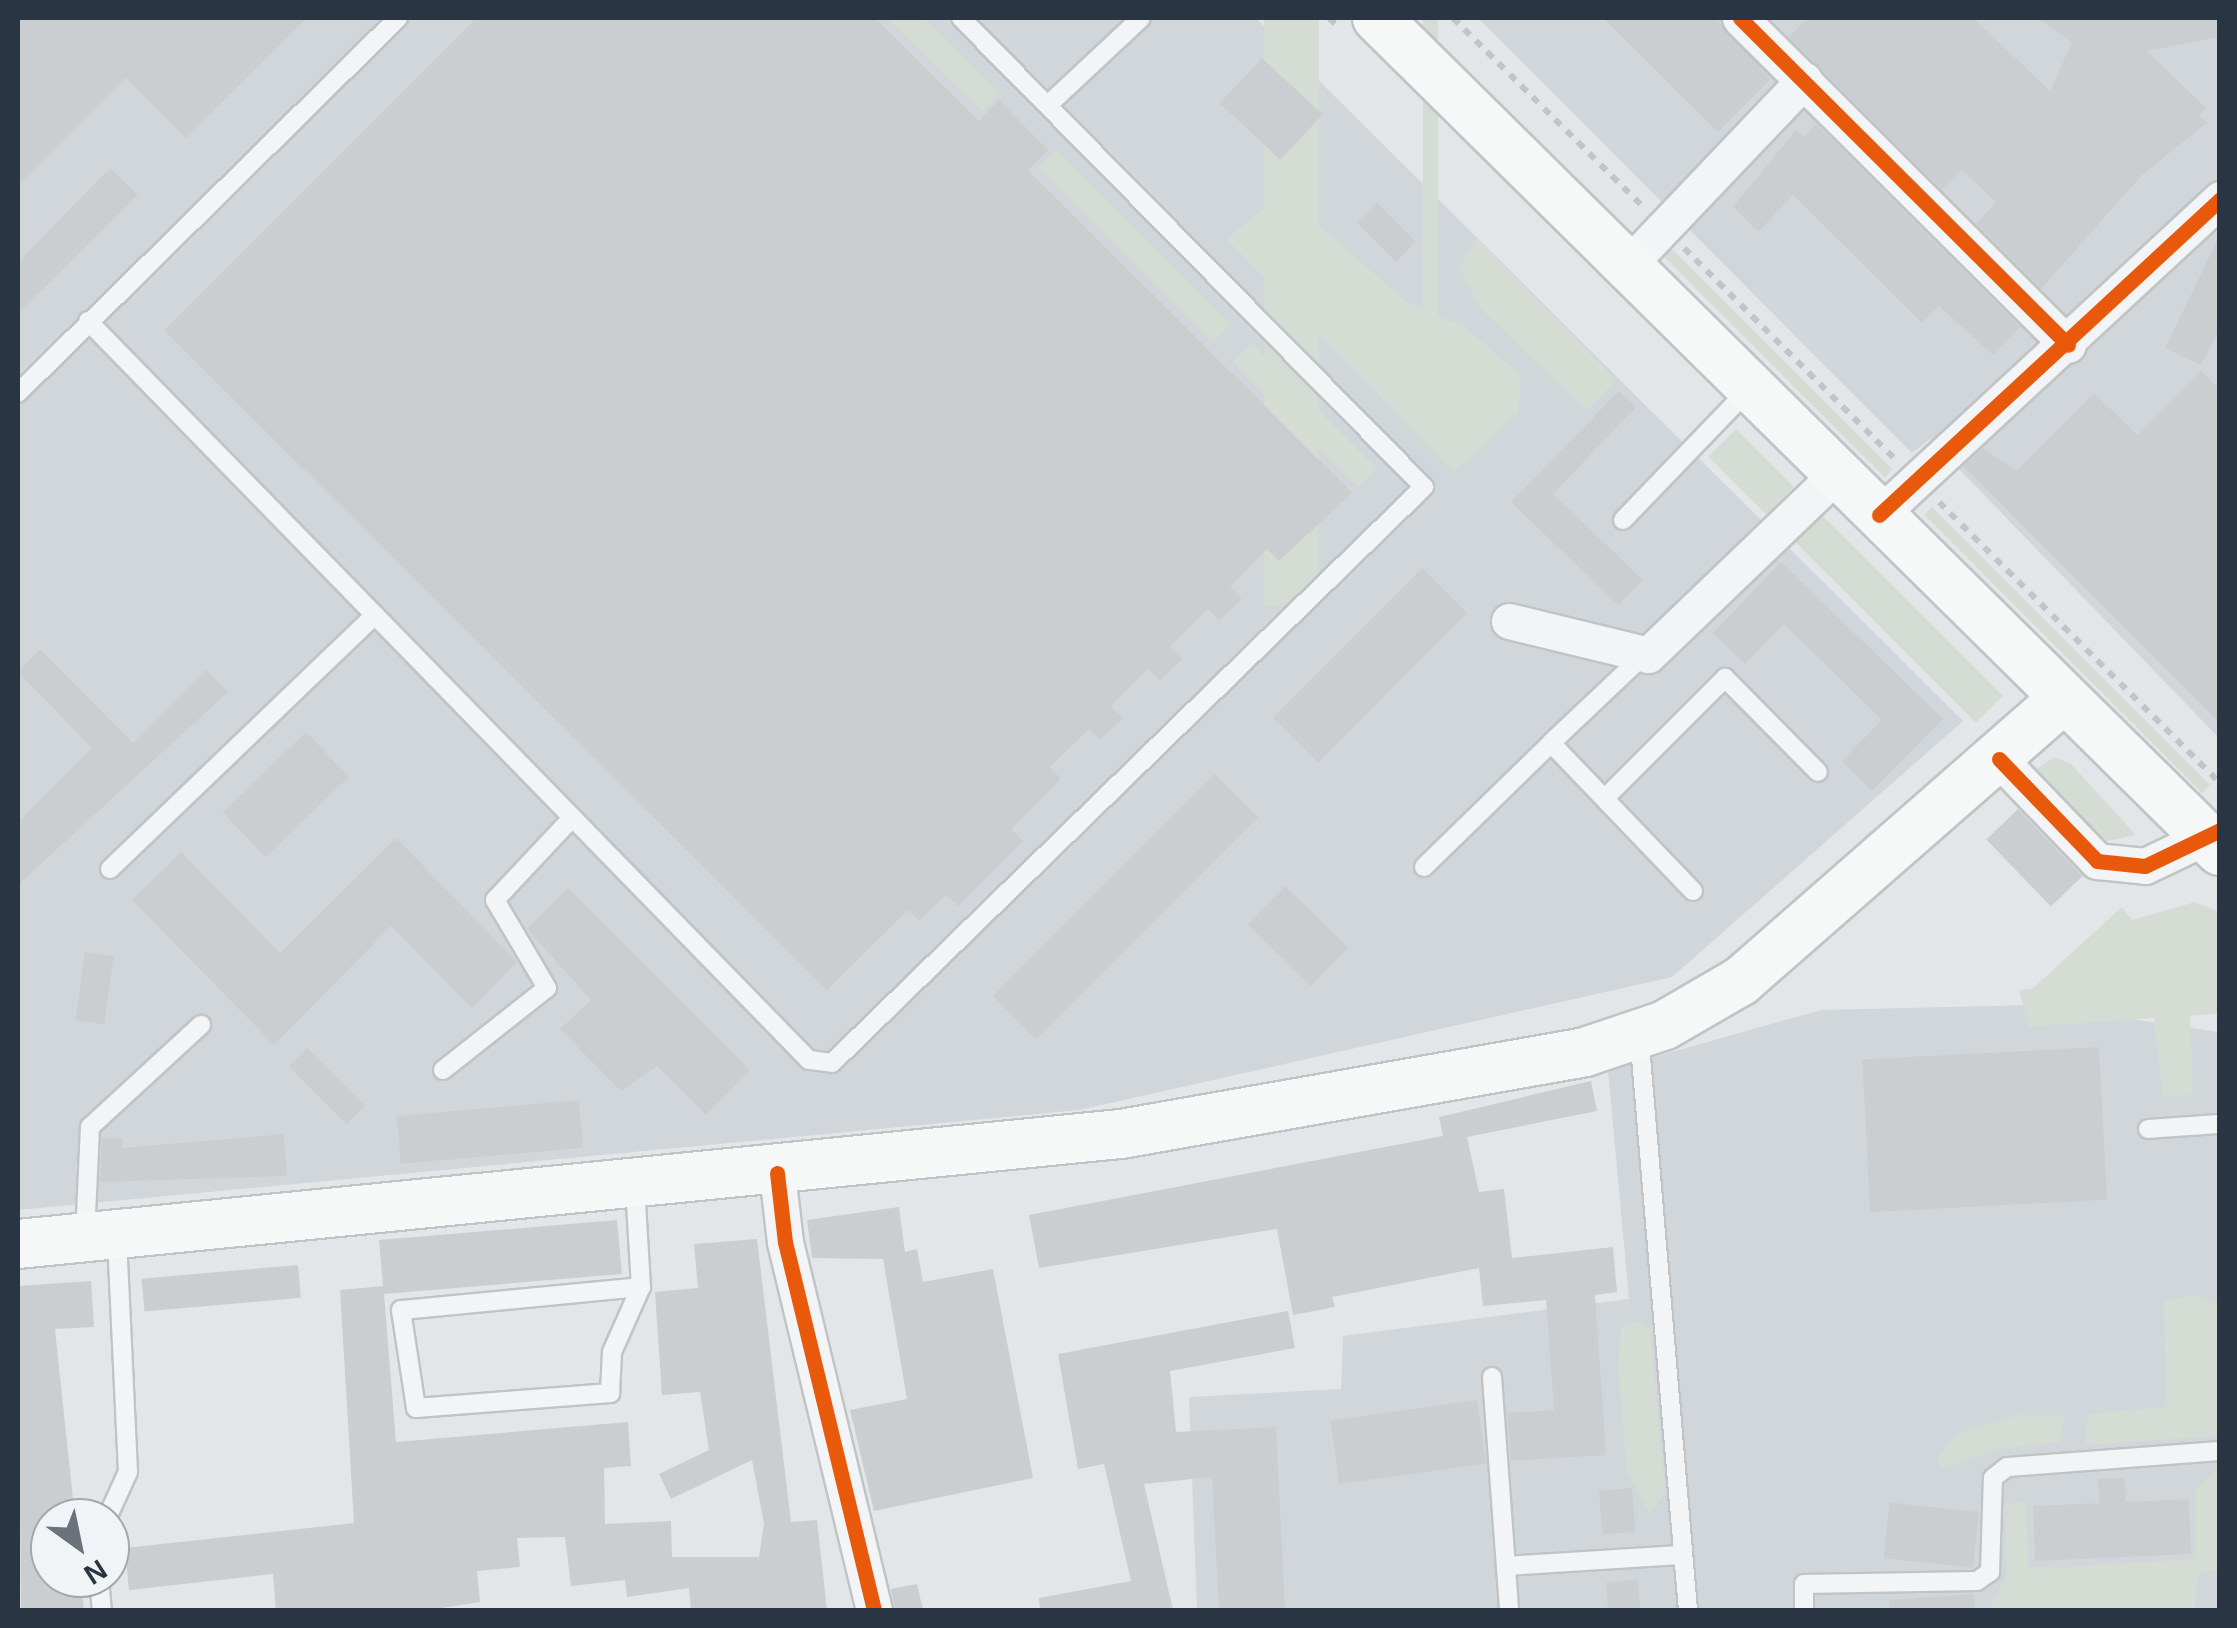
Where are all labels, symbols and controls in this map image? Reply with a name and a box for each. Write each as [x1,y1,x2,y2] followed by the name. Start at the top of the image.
[30,1498,130,1598] north arrow
[79,1553,112,1590] text: N

